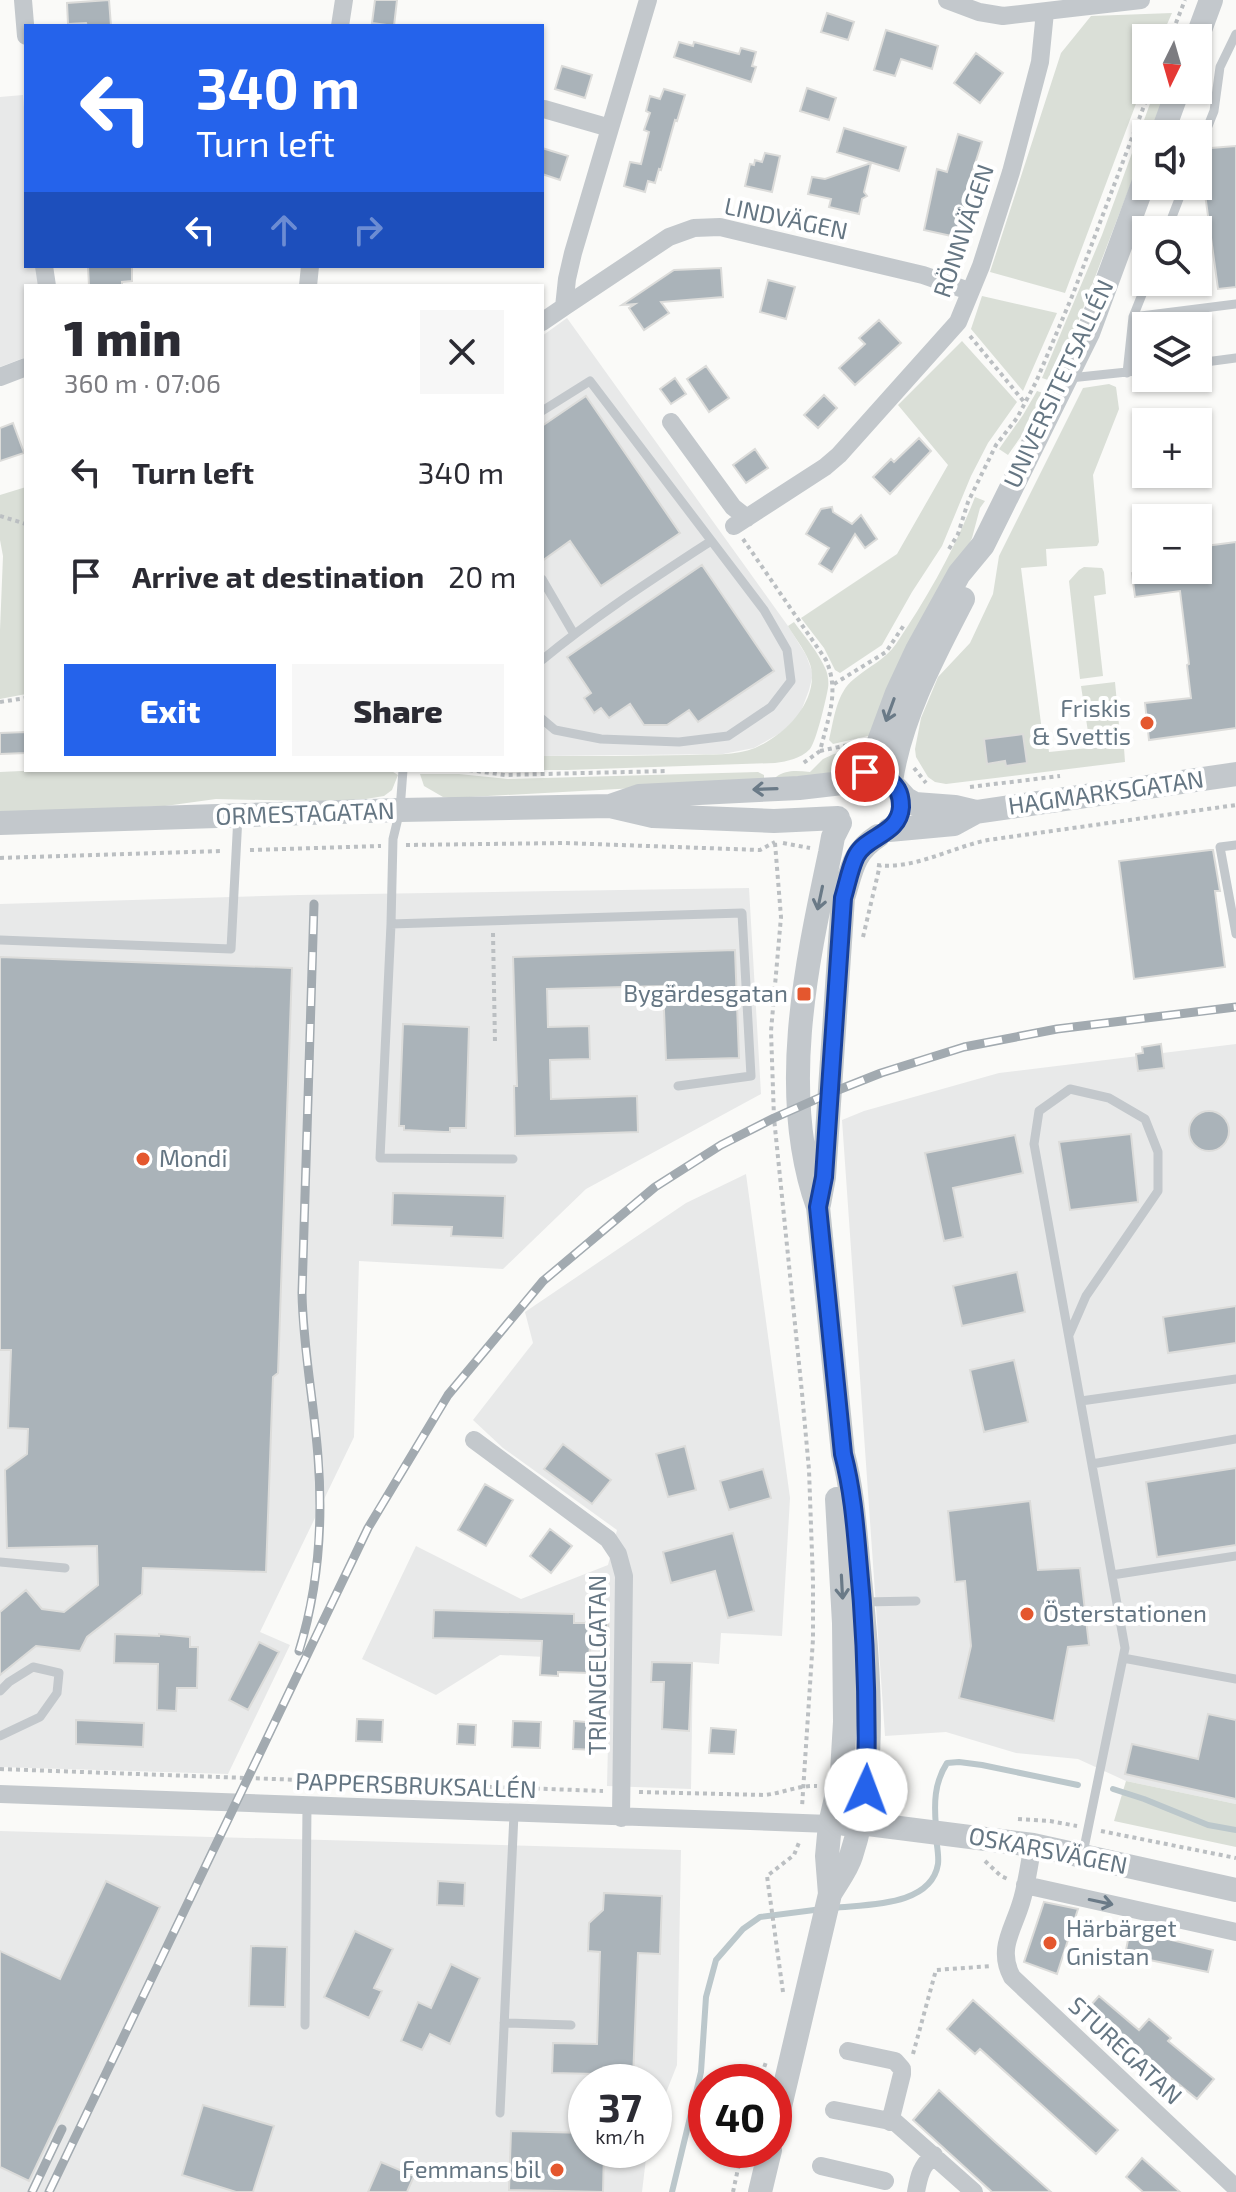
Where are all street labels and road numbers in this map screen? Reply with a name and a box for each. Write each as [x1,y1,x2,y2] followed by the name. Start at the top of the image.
[926,160,999,301] street label: RÖNNVÄGEN
[722,190,851,245] street label: LINDVÄGEN
[997,275,1119,492] street label: UNIVERSITETSALLÉN
[1006,763,1206,820] street label: HAGMARKSGATAN
[215,795,395,830] street label: ORMESTAGATAN
[582,1575,611,1755] street label: TRIANGELGATAN
[295,1766,537,1803] street label: PAPPERSBRUKSALLÉN
[967,1820,1130,1879] street label: OSKARSVÄGEN
[1063,1990,1189,2110] street label: STUREGATAN

